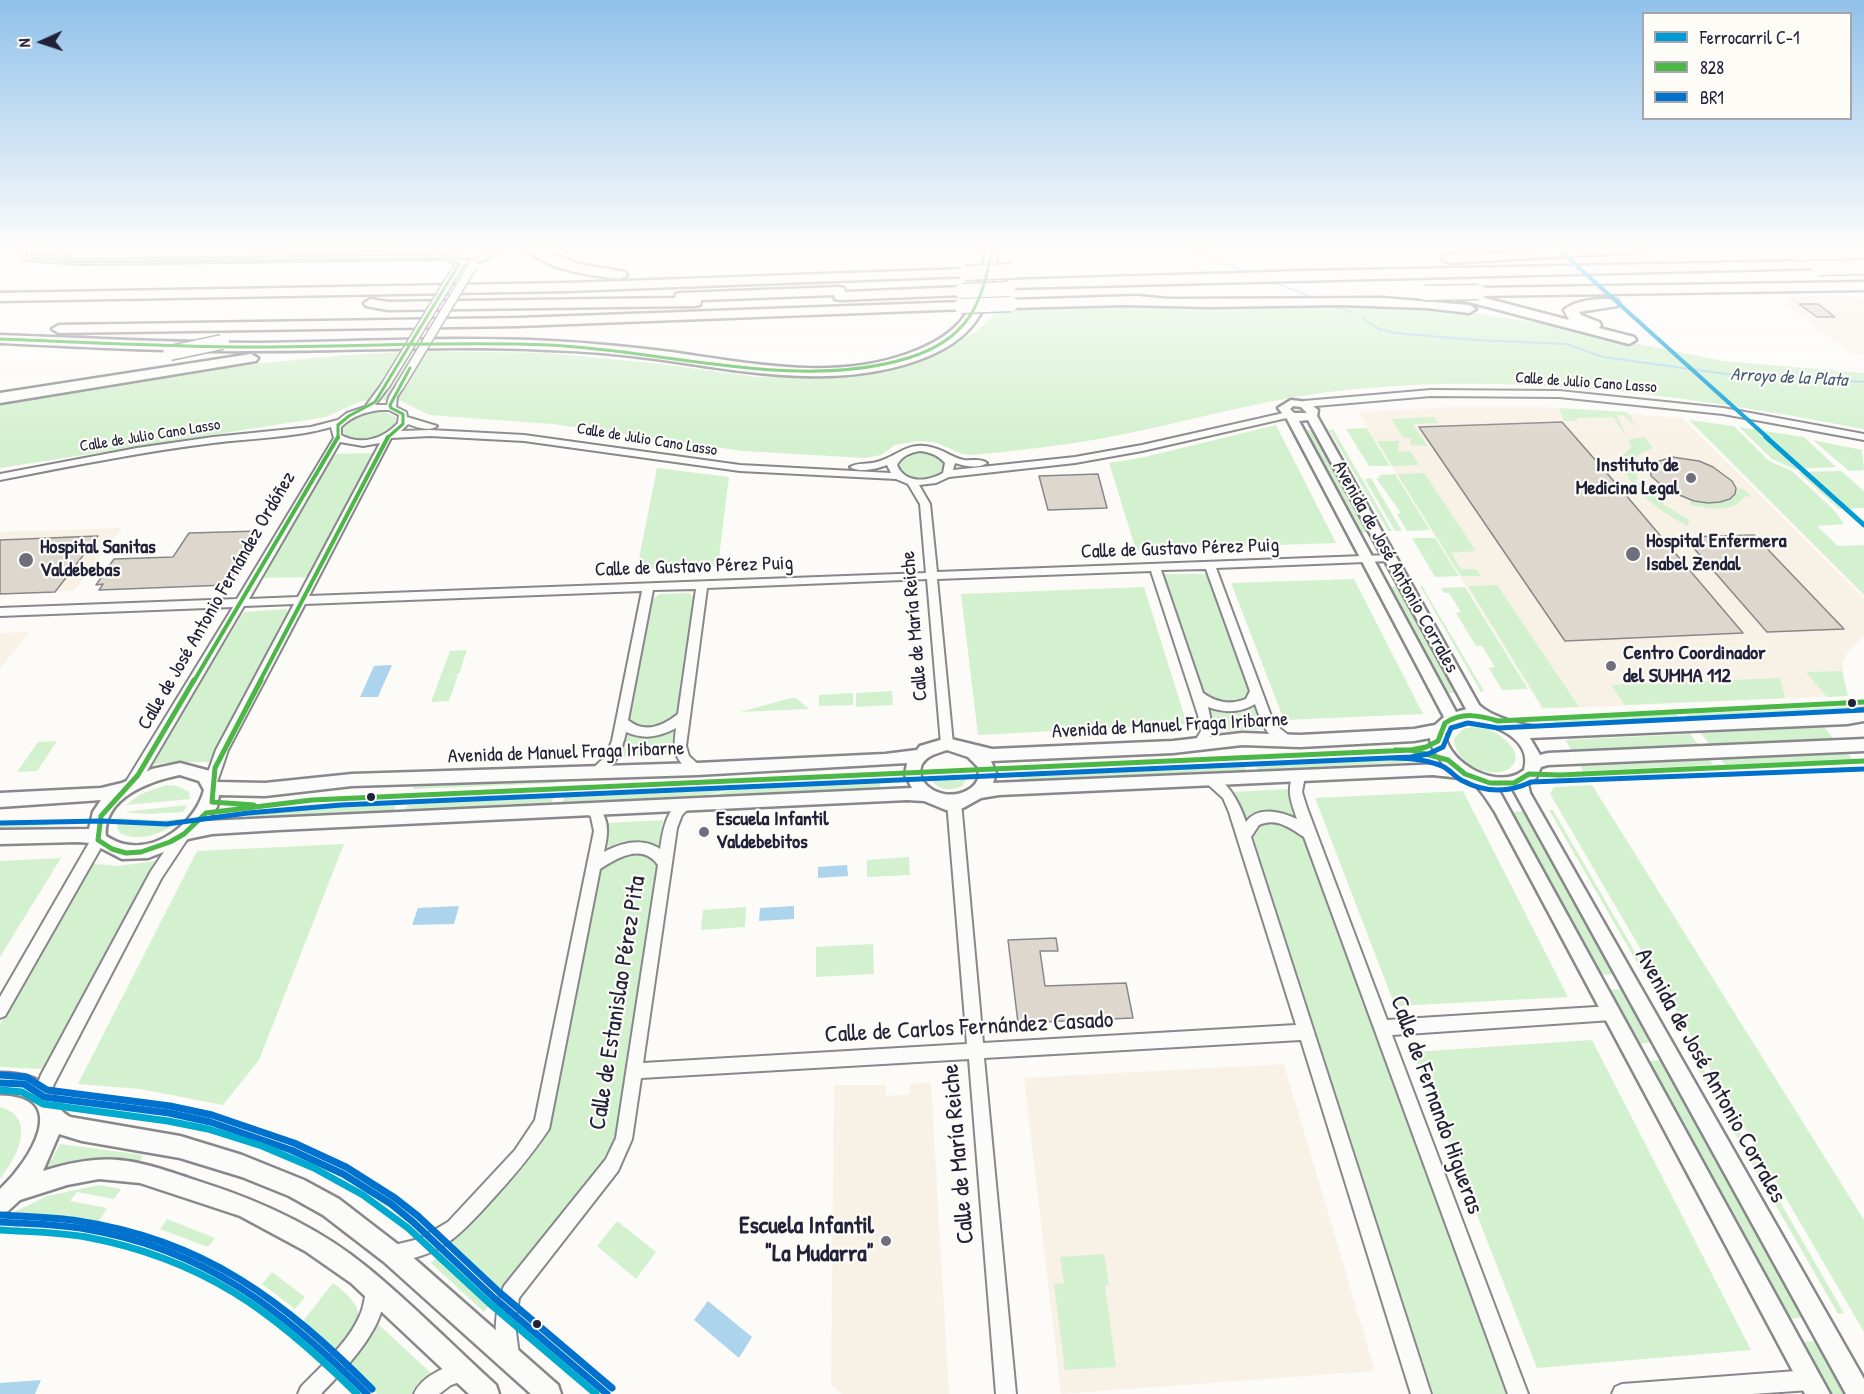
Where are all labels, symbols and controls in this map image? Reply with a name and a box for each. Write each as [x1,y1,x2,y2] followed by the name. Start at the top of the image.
[12,12,72,72] north arrow
[1642,12,1852,120] legend
[1700,25,1800,50] text: Ferrocarril C-1
[13,38,35,48] text: N
[1700,55,1724,80] text: 828
[1700,85,1724,110] text: BR1
[1730,364,1848,392] water label: Arroyo de la Plata
[1515,368,1657,398] street label: Calle de Julio Cano Lasso
[78,415,222,457] street label: Calle de Julio Cano Lasso
[575,419,719,461] street label: Calle de Julio Cano Lasso
[1576,454,1679,501] place label: Instituto de Medicina Legal
[1327,457,1463,677] street label: Avenida de José Antonio Corrales
[133,468,301,734] street label: Calle de José Antonio Fernández Ordóñez
[1684,471,1698,485] marker: Instituto de Medicina Legal
[1646,530,1787,577] place label: Hospital Enfermera Isabel Zendal
[1080,534,1280,564] street label: Calle de Gustavo Pérez Puig
[40,536,156,583] place label: Hospital Sanitas Valdebebas
[1624,545,1642,563] marker: Hospital Enfermera Isabel Zendal
[896,550,934,702] street label: Calle de María Reiche
[17,551,35,569] marker: Hospital Sanitas Valdebebas
[594,552,794,582] street label: Calle de Gustavo Pérez Puig
[1623,642,1766,689] place label: Centro Coordinador del SUMMA 112
[1604,659,1618,673] marker: Centro Coordinador del SUMMA 112
[1846,697,1858,709] unlabelled marker
[1051,708,1289,744] street label: Avenida de Manuel Fraga Iribarne
[447,737,685,769] street label: Avenida de Manuel Fraga Iribarne
[365,791,377,803] unlabelled marker
[716,808,828,855] place label: Escuela Infantil Valdebebitos
[697,825,711,839] marker: Escuela Infantil Valdebebitos
[584,874,652,1132] street label: Calle de Estanislao Pérez Pita
[1628,944,1792,1208] street label: Avenida de José Antonio Corrales
[1383,992,1489,1218] street label: Calle de Fernando Higueras
[824,1006,1114,1050] street label: Calle de Carlos Fernández Casado
[937,1063,981,1245] street label: Calle de María Reiche
[739,1213,874,1269] place label: Escuela Infantil "La Mudarra"
[879,1234,893,1248] marker: Escuela Infantil "La Mudarra"
[531,1318,543,1330] unlabelled marker

